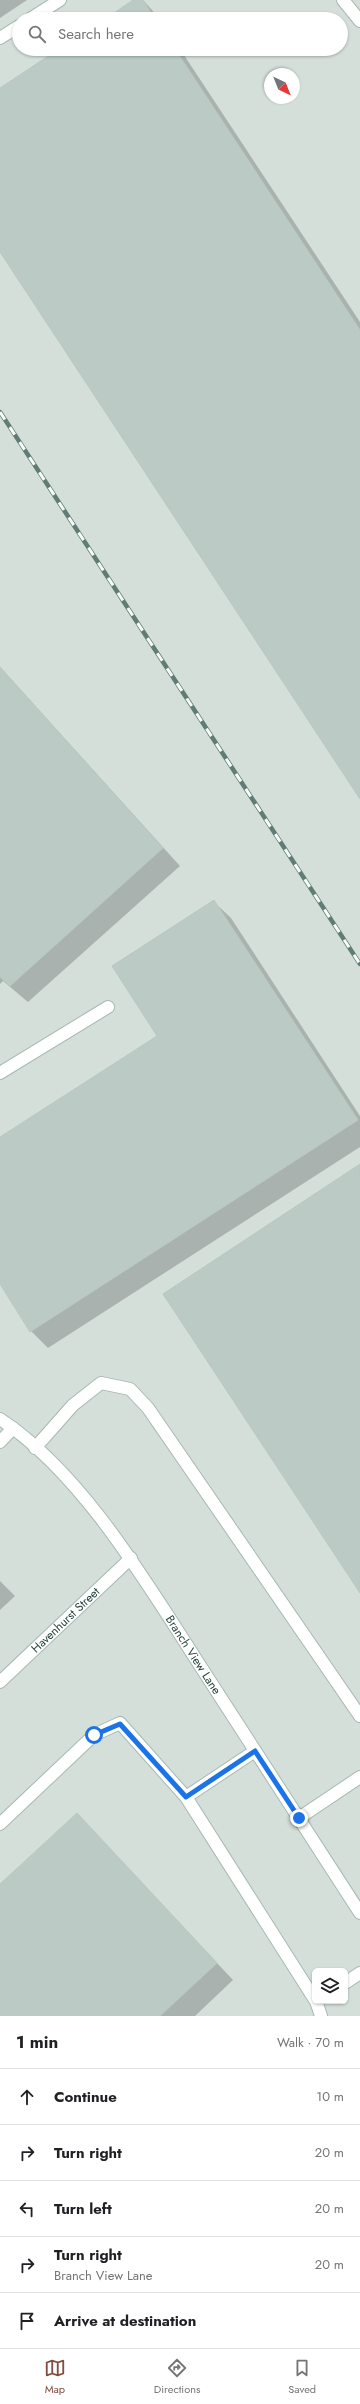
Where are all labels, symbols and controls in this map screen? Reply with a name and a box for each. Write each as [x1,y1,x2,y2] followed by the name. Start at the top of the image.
[12,12,348,56] search box
[26,23,48,45] icon: search
[58,23,134,45] text: Search here
[264,68,300,104] north arrow
[27,1583,104,1657] street label: Havenhurst Street
[161,1612,225,1698] street label: Branch View Lane
[85,1726,103,1744] route start
[290,1809,308,1827] route end
[312,1968,348,2004] map controls
[312,1968,348,2004] button: layers
[16,2030,58,2054] text: 1 min
[277,2033,344,2052] text: Walk · 70 m
[16,2086,38,2108] icon: ahead
[54,2086,117,2108] text: Continue
[316,2087,344,2106] text: 10 m
[16,2142,38,2164] icon: right
[54,2142,122,2164] text: Turn right
[315,2143,344,2162] text: 20 m
[16,2198,38,2220] icon: left
[54,2198,112,2220] text: Turn left
[315,2199,344,2218] text: 20 m
[54,2244,122,2266] text: Turn right
[16,2254,38,2276] icon: right
[315,2255,344,2274] text: 20 m
[54,2266,153,2285] text: Branch View Lane
[16,2310,38,2332] icon: arrive
[54,2310,196,2332] text: Arrive at destination
[44,2357,66,2397] tab: Map
[154,2357,200,2397] tab: Directions
[288,2357,316,2397] tab: Saved

